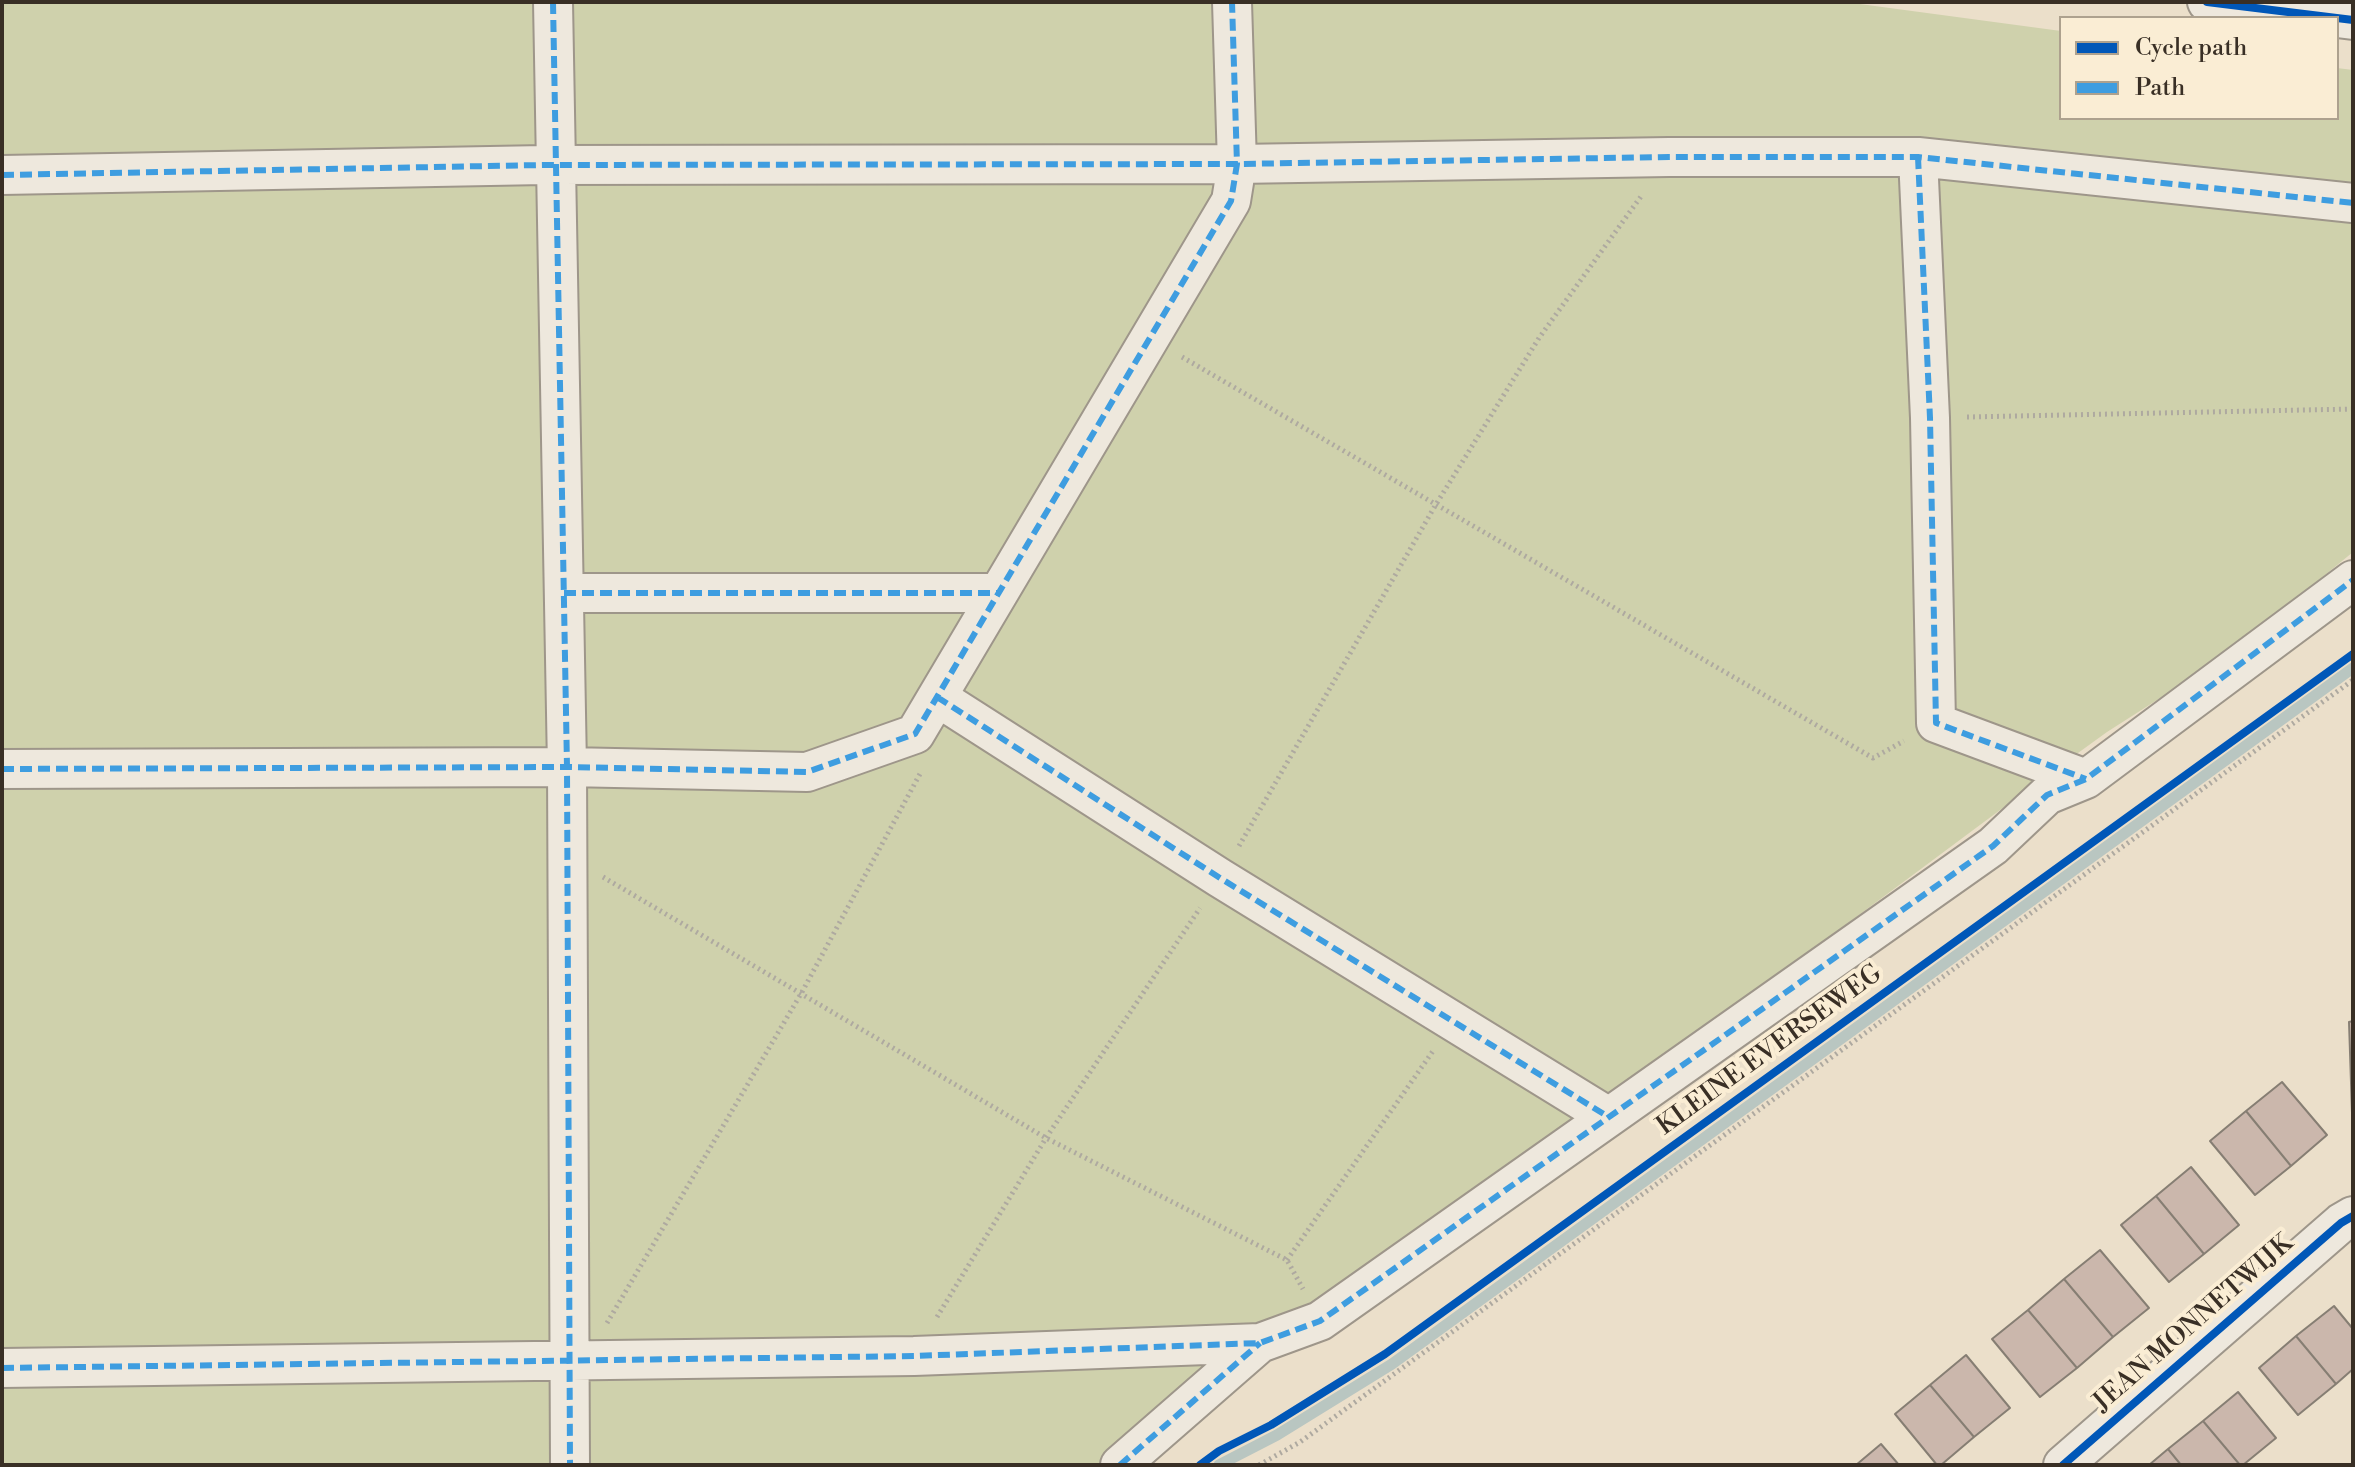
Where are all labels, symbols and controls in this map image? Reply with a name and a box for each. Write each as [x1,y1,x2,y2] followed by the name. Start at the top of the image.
[2059,16,2339,120] legend
[2135,33,2247,63] text: Cycle path
[2135,73,2185,103] text: Path
[1651,959,1889,1143] street label: KLEINE EVERSEWEG
[2088,1229,2300,1419] street label: JEAN MONNETWIJK

